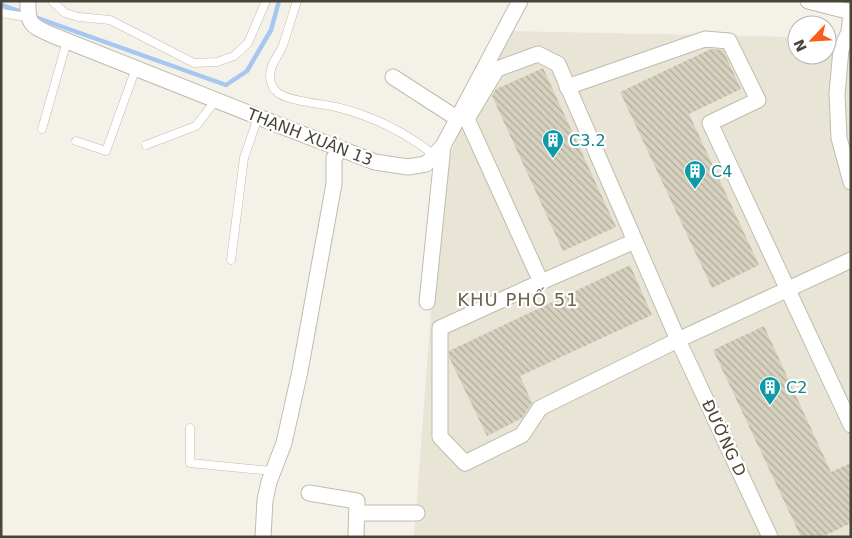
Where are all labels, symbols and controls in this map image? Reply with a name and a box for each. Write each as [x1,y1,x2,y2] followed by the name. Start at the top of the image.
[787,15,837,65] north arrow
[790,37,810,54] text: N
[244,104,375,170] street label: THẠNH XUÂN 13
[541,128,565,159] building icon: C3.2
[569,131,606,150] place label: C3.2
[683,159,707,190] building icon: C4
[711,162,732,181] place label: C4
[457,287,579,310] district label: KHU PHỐ 51
[758,375,782,406] building icon: С2
[786,378,807,397] place label: С2
[698,397,750,479] street label: ĐƯỜNG D

